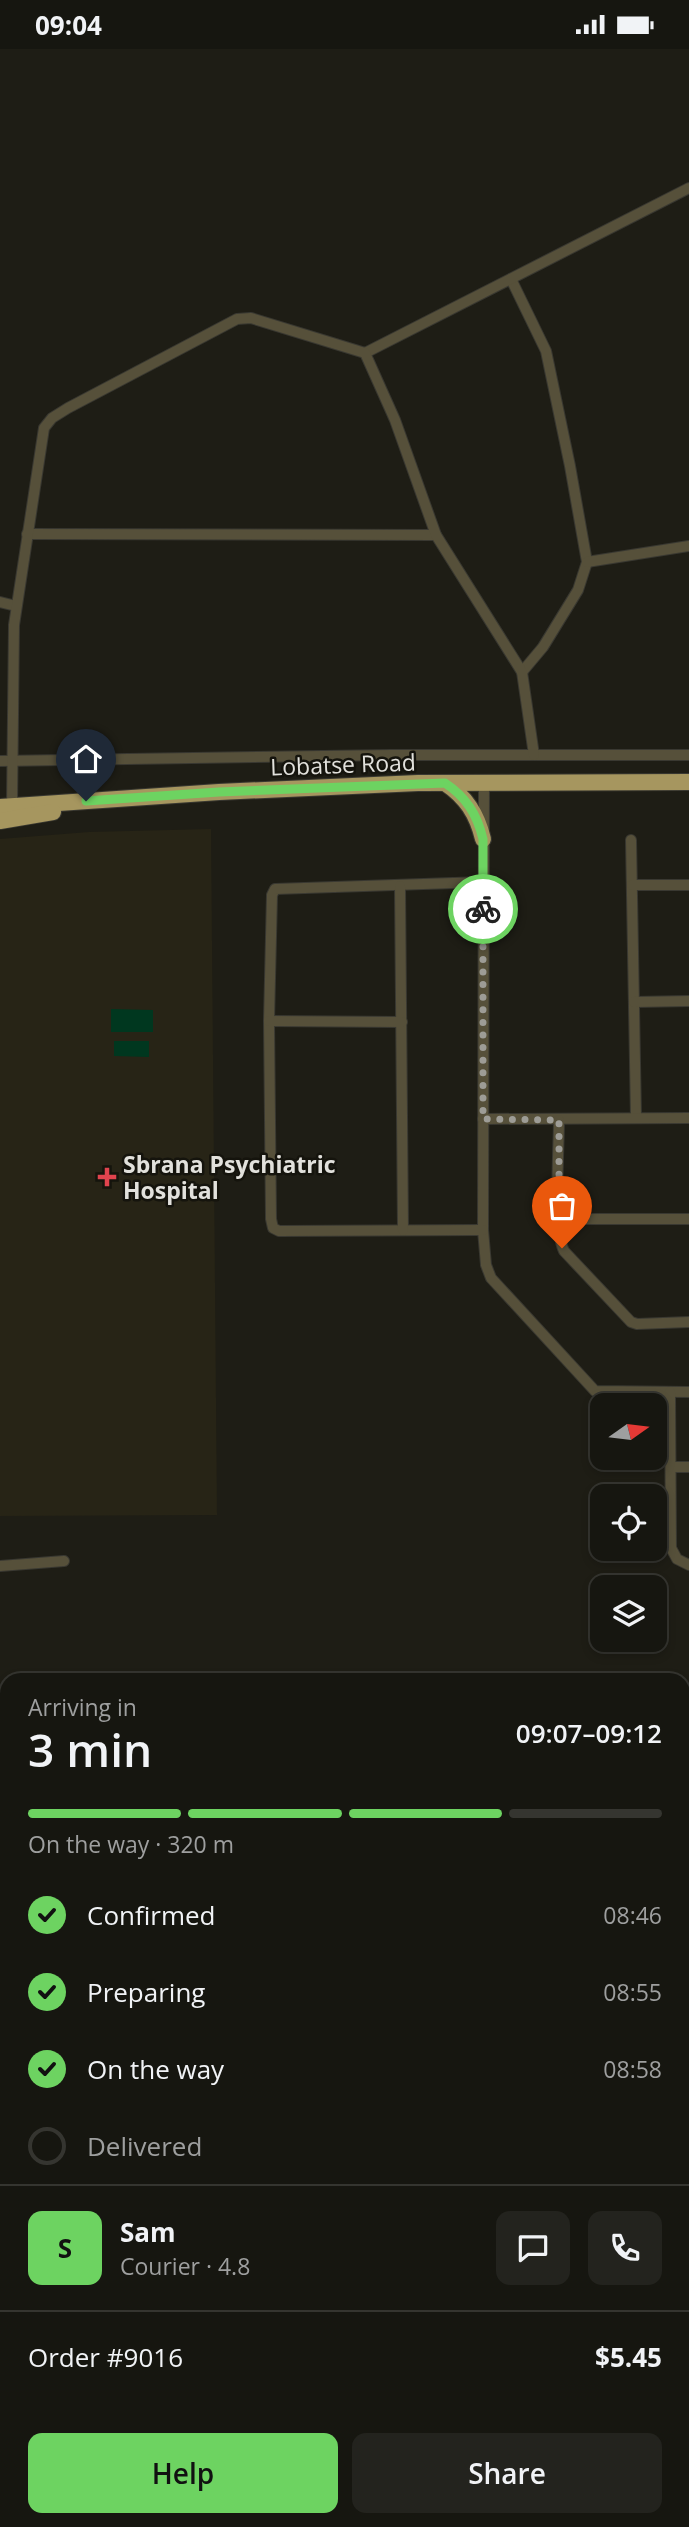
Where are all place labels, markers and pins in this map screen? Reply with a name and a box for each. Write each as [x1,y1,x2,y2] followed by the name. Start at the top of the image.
[56,729,116,801] pin
[123,1148,336,1206] place label: Sbrana Psychiatric Hospital
[97,1167,117,1187] marker: Sbrana Psychiatric Hospital
[532,1176,592,1248] pin

